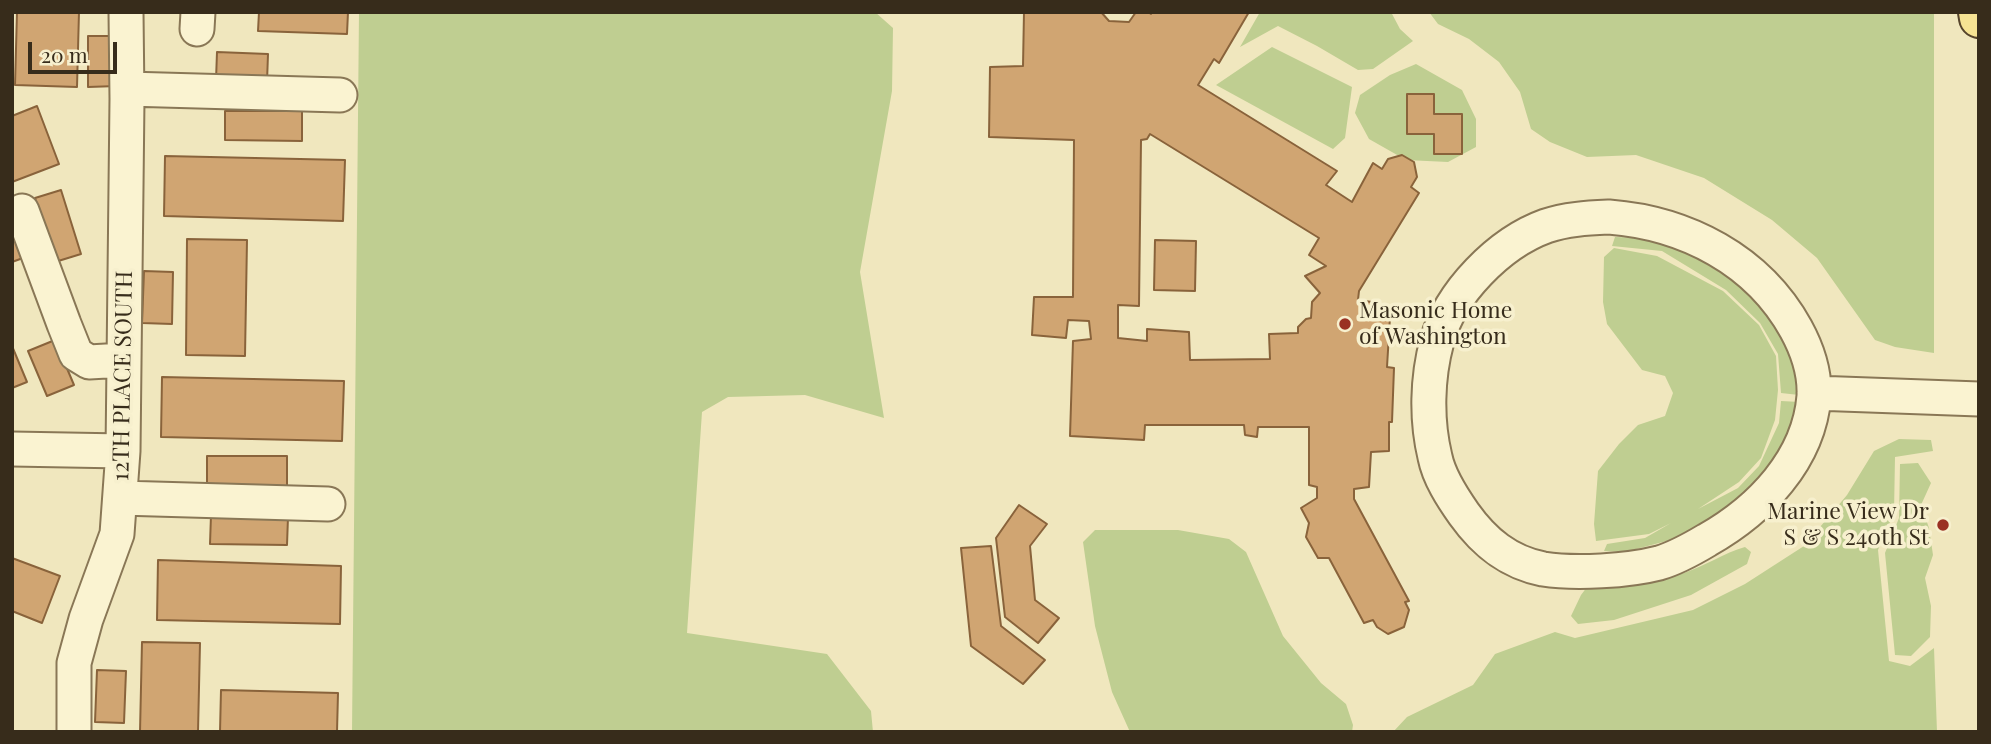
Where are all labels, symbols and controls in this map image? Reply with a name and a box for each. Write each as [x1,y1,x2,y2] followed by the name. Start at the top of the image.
[32,28,121,72] scale bar
[41,40,88,68] text: 20 m
[107,271,139,481] street label: 12TH PLACE SOUTH
[1359,297,1512,351] place label: Masonic Home of Washington
[1337,316,1353,332] marker: Masonic Home of Washington
[1767,498,1929,552] place label: Marine View Dr S & S 240th St
[1935,517,1951,533] marker: Marine View Dr S & S 240th St

